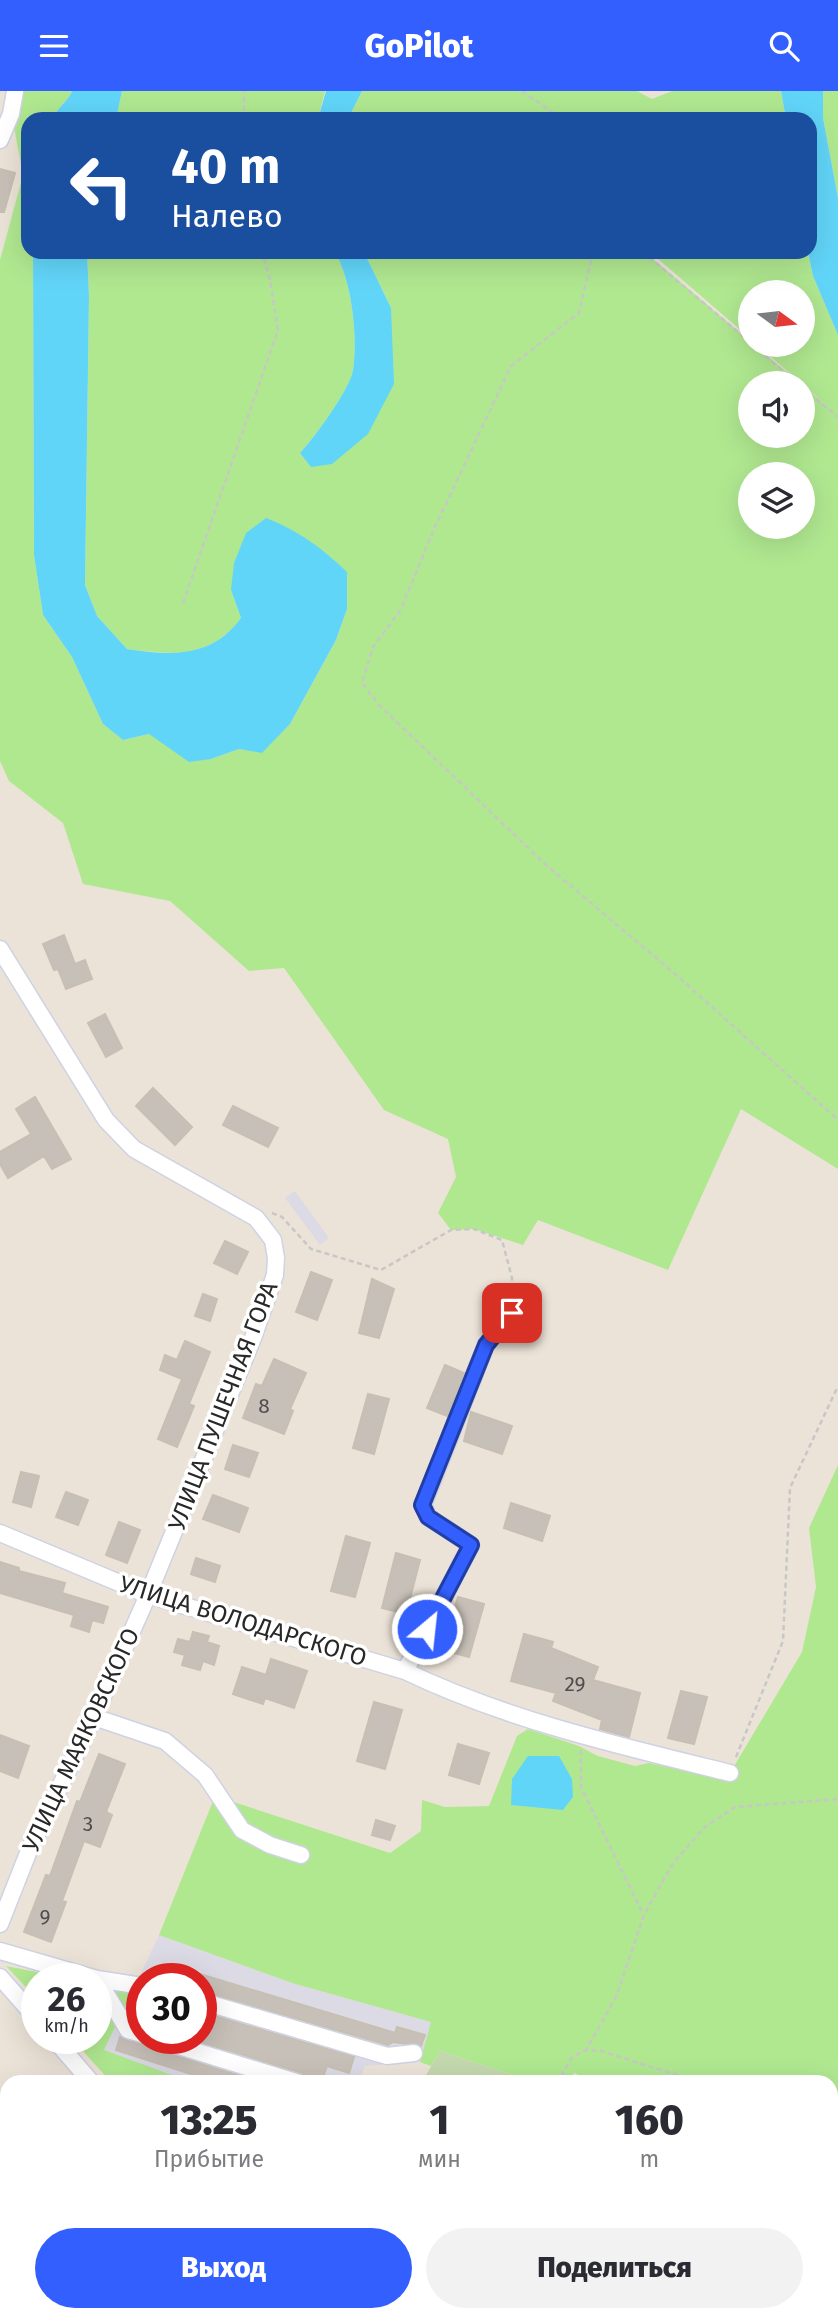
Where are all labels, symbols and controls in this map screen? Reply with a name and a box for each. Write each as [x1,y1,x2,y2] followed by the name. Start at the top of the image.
[35,27,73,65] icon: menu
[365,27,473,65] text: GoPilot
[765,27,803,65] icon: search
[171,137,280,196] text: 40 m
[56,140,147,231] icon: left
[171,197,283,235] text: Налево
[738,280,816,357] north arrow
[738,280,815,539] map controls
[738,371,815,448] button: sound
[738,462,815,539] button: layers
[163,1277,283,1534] street label: УЛИЦА ПУШЕЧНАЯ ГОРА
[482,1283,542,1343] pin
[493,1294,531,1332] icon: arrive
[258,1393,270,1419] house number: 8
[116,1570,370,1672] street label: УЛИЦА ВОЛОДАРСКОГО
[390,1592,464,1666] position arrow
[17,1624,145,1856] street label: УЛИЦА МАЯКОВСКОГО
[564,1671,586,1697] house number: 29
[83,1811,93,1837] house number: 3
[39,1904,51,1930] house number: 9
[126,1963,217,2054] speed limit sign: 30
[48,1978,85,2020] text: 26
[44,2015,89,2037] text: km/h
[161,2095,258,2145] text: 13:25
[430,2095,449,2145] text: 1
[615,2095,684,2145] text: 160
[154,2145,264,2173] text: Прибытие
[418,2145,461,2173] text: мин
[640,2145,659,2173] text: m
[35,2228,412,2308] button: Выход
[426,2228,803,2308] button: Поделиться

